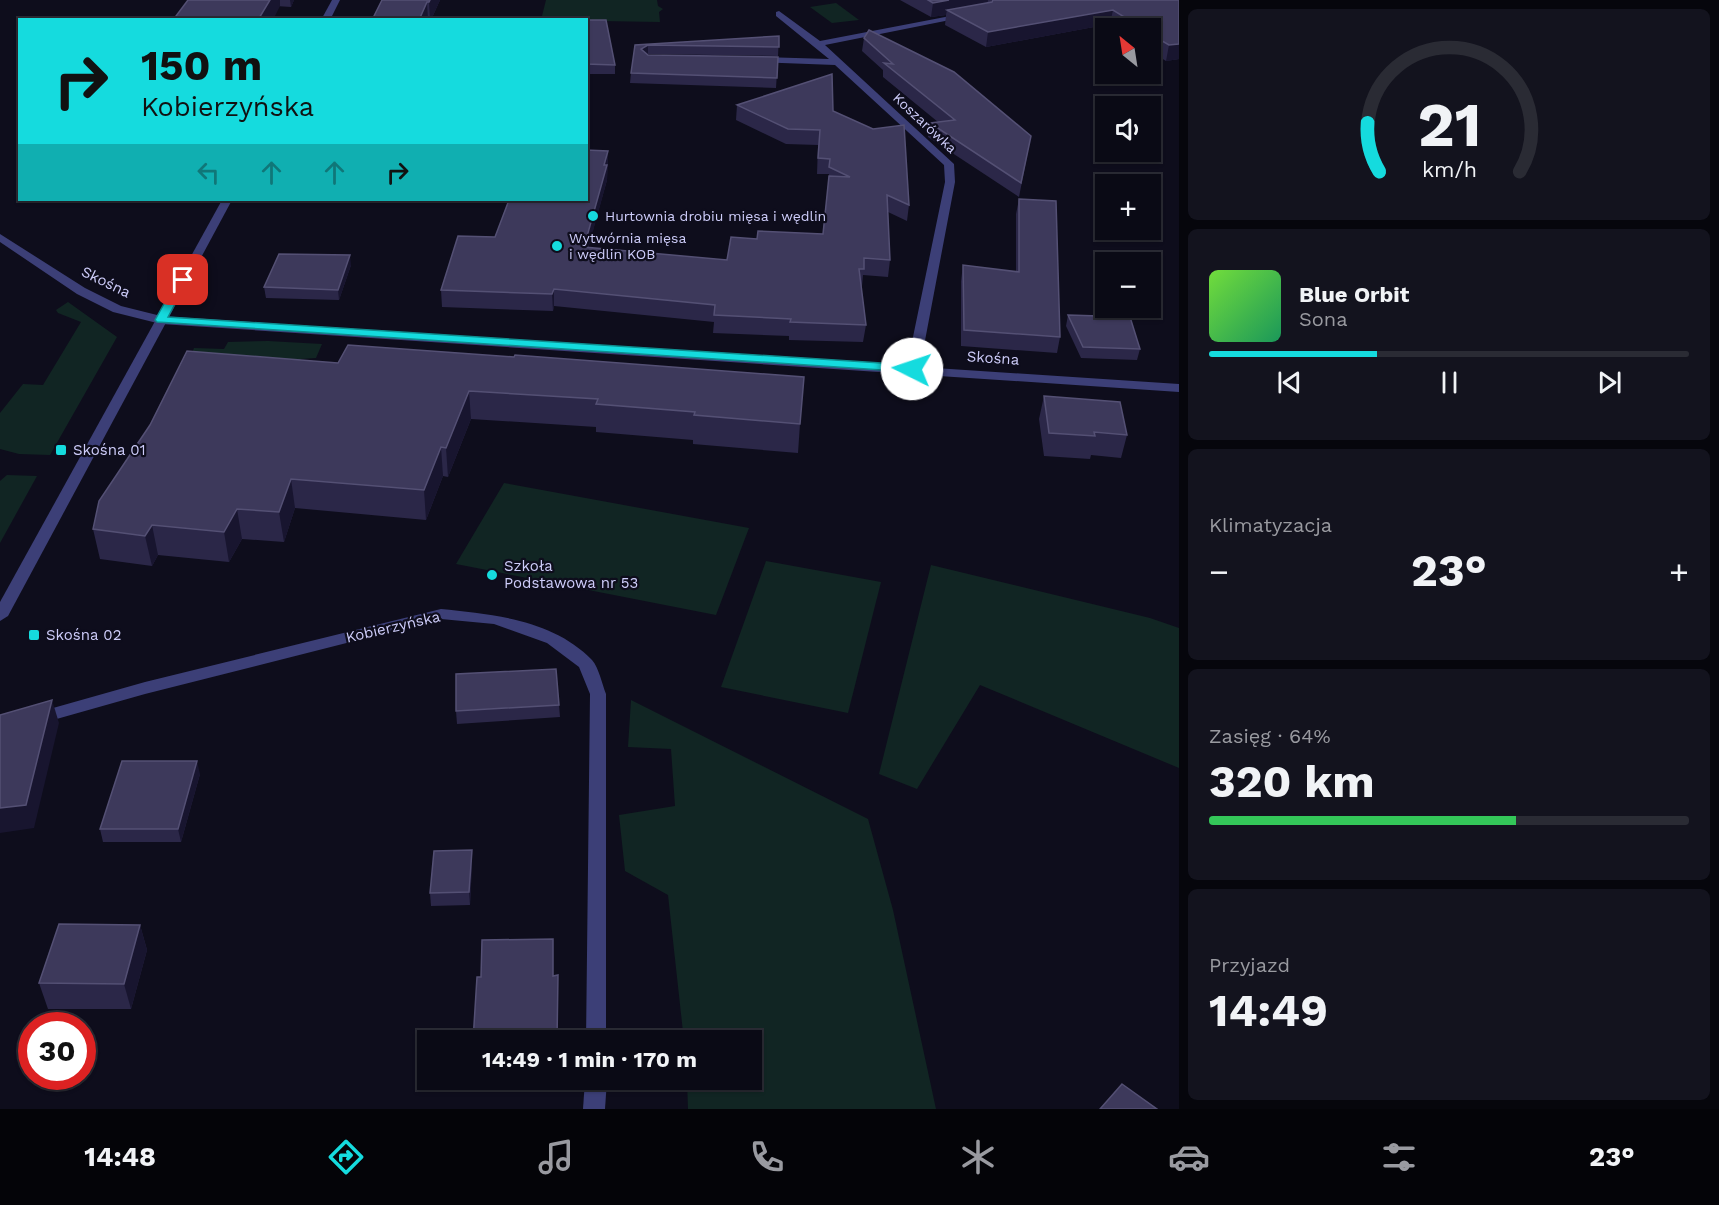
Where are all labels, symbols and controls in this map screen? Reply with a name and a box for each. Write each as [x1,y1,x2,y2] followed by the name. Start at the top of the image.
[1095,18,1161,84] north arrow
[1095,18,1161,318] map controls
[141,41,262,90] text: 150 m
[42,42,120,120] icon: right
[1417,88,1481,161] text: 21
[890,90,960,156] street label: Koszarówka
[141,91,314,123] text: Kobierzyńska
[1095,96,1161,162] button: sound
[192,156,225,189] icon: left
[255,156,288,189] icon: ahead
[318,156,351,189] icon: ahead
[381,156,414,189] icon: right
[1421,157,1477,182] text: km/h
[1095,174,1161,240] button: +
[605,208,826,224] place label: Hurtownia drobiu mięsa i wędlin
[586,209,600,223] marker: Hurtownia drobiu mięsa i wędlin
[569,230,686,262] place label: Wytwórnia mięsa i wędlin KOB
[550,239,564,253] marker: Wytwórnia mięsa i wędlin KOB
[1095,252,1161,318] button: −
[157,254,208,305] pin
[78,262,134,302] street label: Skośna
[166,263,199,296] icon: arrive
[1299,282,1409,307] text: Blue Orbit
[1299,307,1348,331] text: Sona
[880,337,944,401] position arrow
[966,347,1020,369] street label: Skośna
[1273,366,1306,399] icon: previous
[1433,366,1466,399] icon: pause
[1593,366,1626,399] icon: next
[73,441,145,459] place label: Skośna 01
[54,443,68,457] marker: Skośna 01
[1209,513,1332,537] text: Klimatyzacja
[1411,544,1487,597] text: 23°
[1209,552,1229,591] text: −
[1669,552,1689,591] text: +
[504,557,638,592] place label: Szkoła Podstawowa nr 53
[485,568,499,582] marker: Szkoła Podstawowa nr 53
[344,607,442,647] street label: Kobierzyńska
[46,626,121,644] place label: Skośna 02
[27,628,41,642] marker: Skośna 02
[1209,724,1331,748] text: Zasięg · 64%
[1209,755,1375,808] text: 320 km
[1209,953,1290,977] text: Przyjazd
[1209,984,1328,1037] text: 14:49
[18,1012,96,1090] speed limit sign: 30
[482,1047,697,1072] text: 14:49 · 1 min · 170 m
[325,1136,367,1178] icon: directions
[535,1136,577,1178] icon: music
[746,1136,788,1178] icon: phone
[957,1136,999,1178] icon: climate
[1168,1136,1210,1178] icon: car
[1378,1136,1420,1178] icon: filters
[84,1141,156,1173] text: 14:48
[1589,1141,1635,1173] text: 23°

